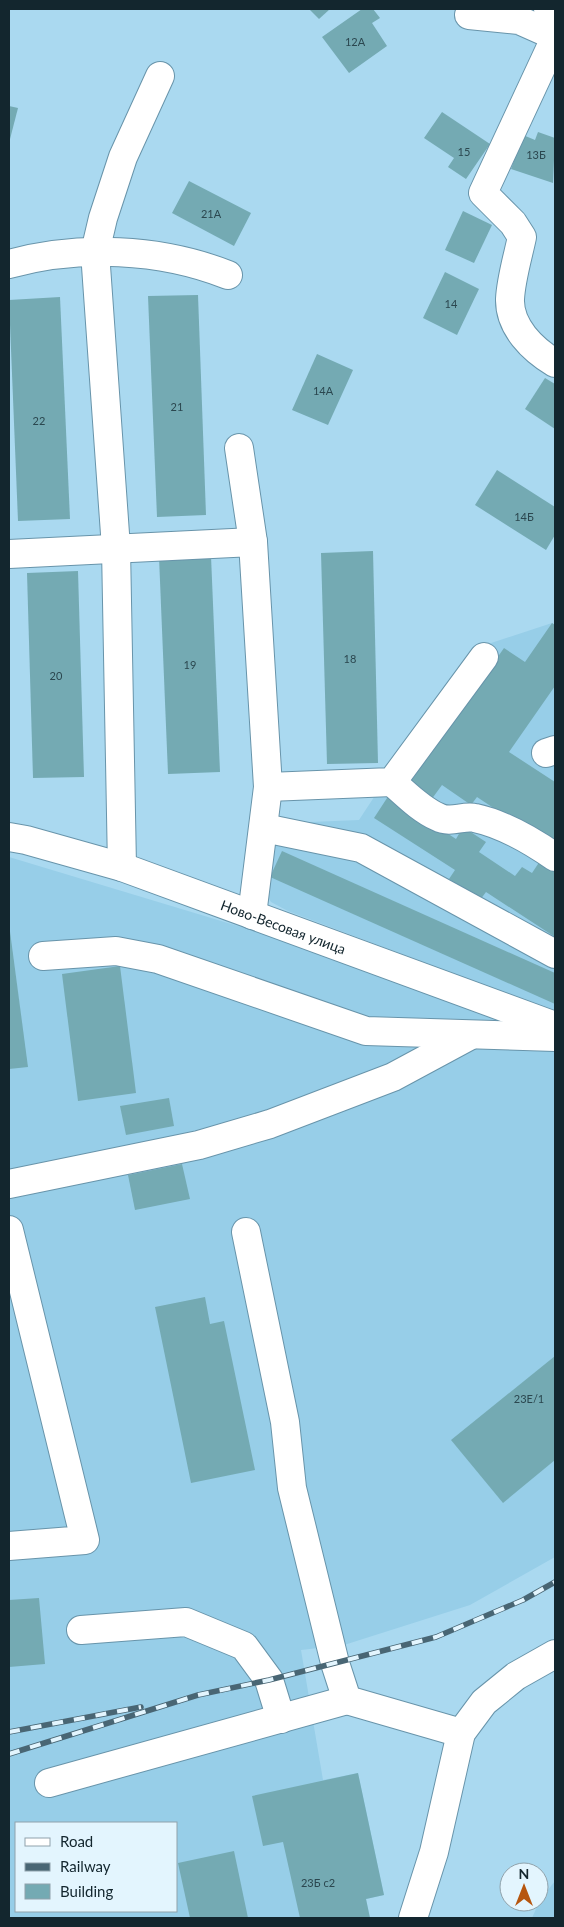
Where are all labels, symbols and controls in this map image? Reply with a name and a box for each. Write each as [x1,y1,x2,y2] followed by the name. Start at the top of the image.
[345,35,366,48] house number: 12А
[458,145,470,158] house number: 15
[526,148,546,161] house number: 13Б
[201,207,222,220] house number: 21А
[445,297,458,310] house number: 14
[313,384,334,397] house number: 14А
[171,400,183,413] house number: 21
[33,414,45,427] house number: 22
[514,510,534,523] house number: 14Б
[344,652,356,665] house number: 18
[184,658,196,671] house number: 19
[50,669,63,682] house number: 20
[219,896,348,957] street label: Ново-Весовая улица
[514,1392,544,1405] house number: 23Е/1
[15,1822,178,1912] legend
[60,1832,93,1850] text: Road
[60,1857,111,1875] text: Railway
[499,1862,549,1912] north arrow
[519,1865,529,1882] text: N
[301,1876,335,1889] house number: 23Б с2
[60,1882,113,1900] text: Building

